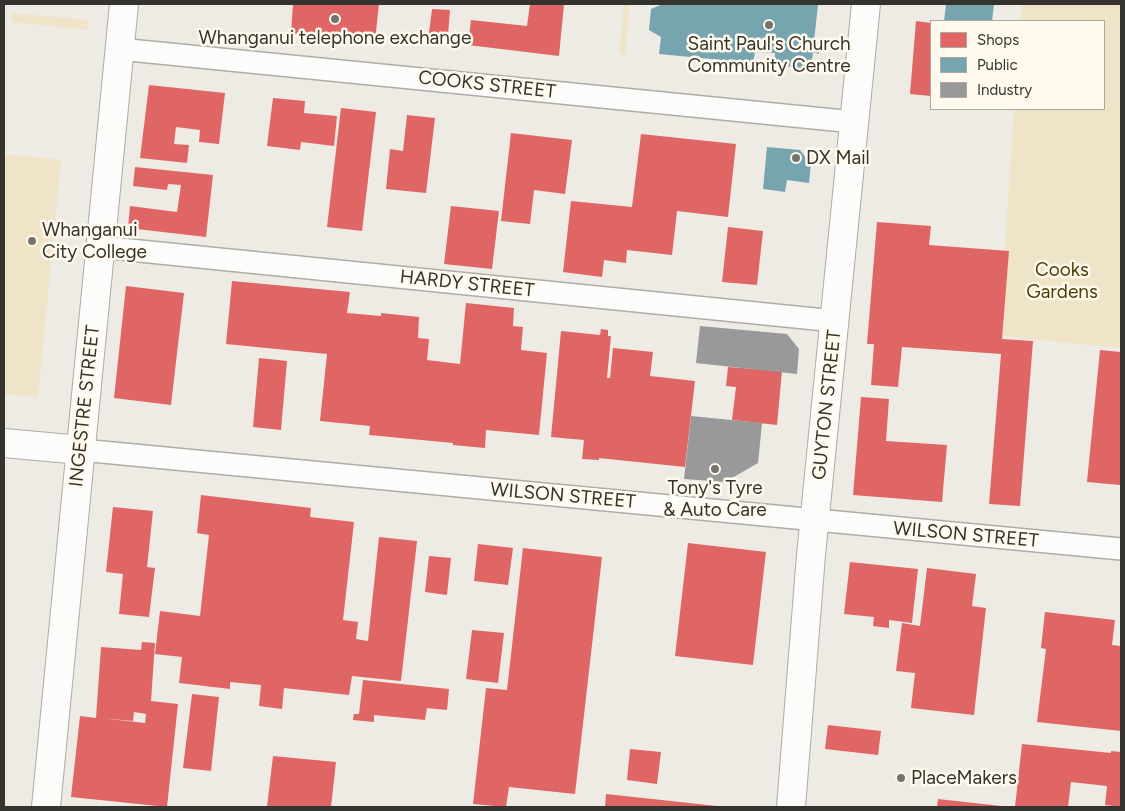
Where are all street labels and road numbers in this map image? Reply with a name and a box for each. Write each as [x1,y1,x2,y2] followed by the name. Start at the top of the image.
[417,66,557,104] street label: COOKS STREET
[399,266,535,302] street label: HARDY STREET
[65,324,105,488] street label: INGESTRE STREET
[808,329,846,481] street label: GUYTON STREET
[489,478,637,514] street label: WILSON STREET
[892,517,1040,553] street label: WILSON STREET

